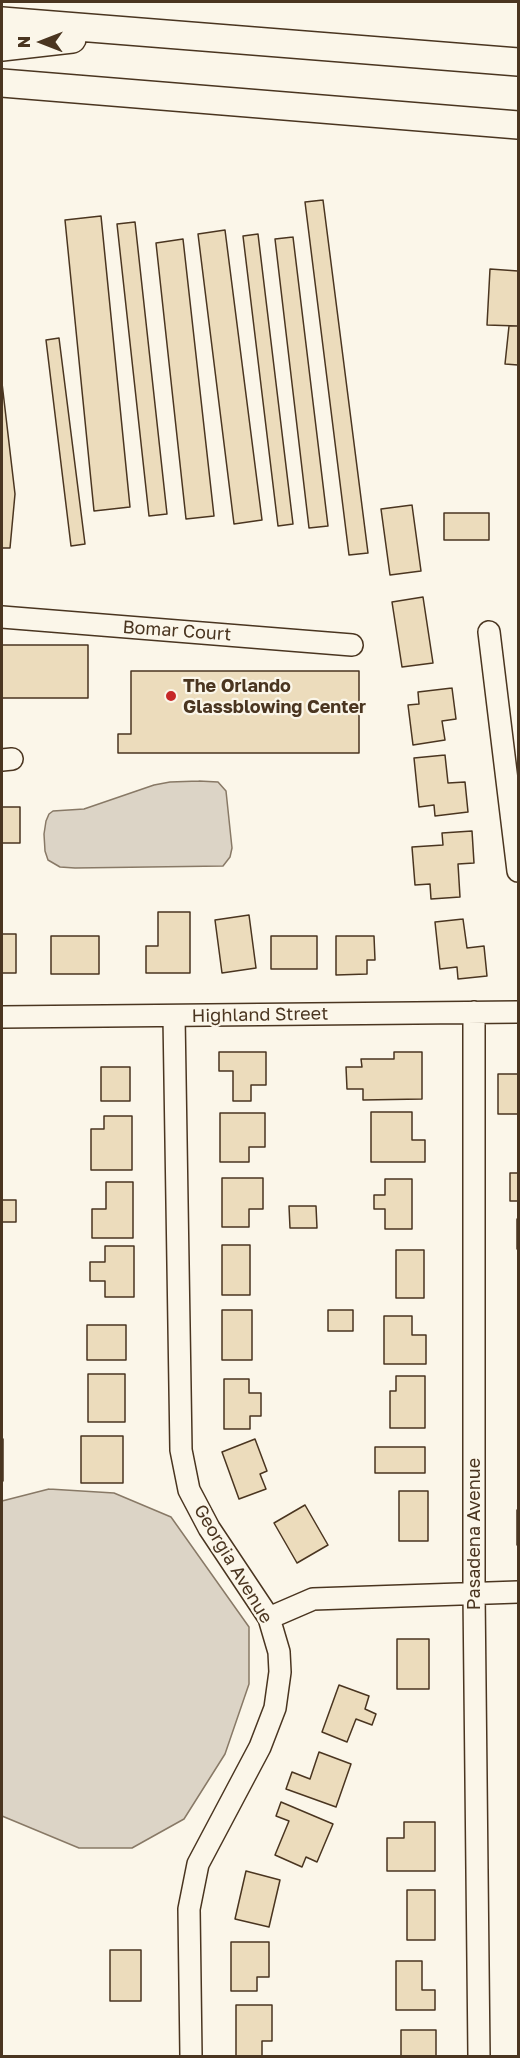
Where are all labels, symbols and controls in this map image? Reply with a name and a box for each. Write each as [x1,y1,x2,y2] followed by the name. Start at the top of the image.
[12,12,72,72] north arrow
[14,36,34,48] text: N
[122,616,232,646] street label: Bomar Court
[183,675,366,718] place label: The Orlando Glassblowing Center
[164,689,178,703] marker: The Orlando Glassblowing Center
[192,1003,328,1027] street label: Highland Street
[463,1458,485,1610] street label: Pasadena Avenue
[189,1501,277,1627] street label: Georgia Avenue

